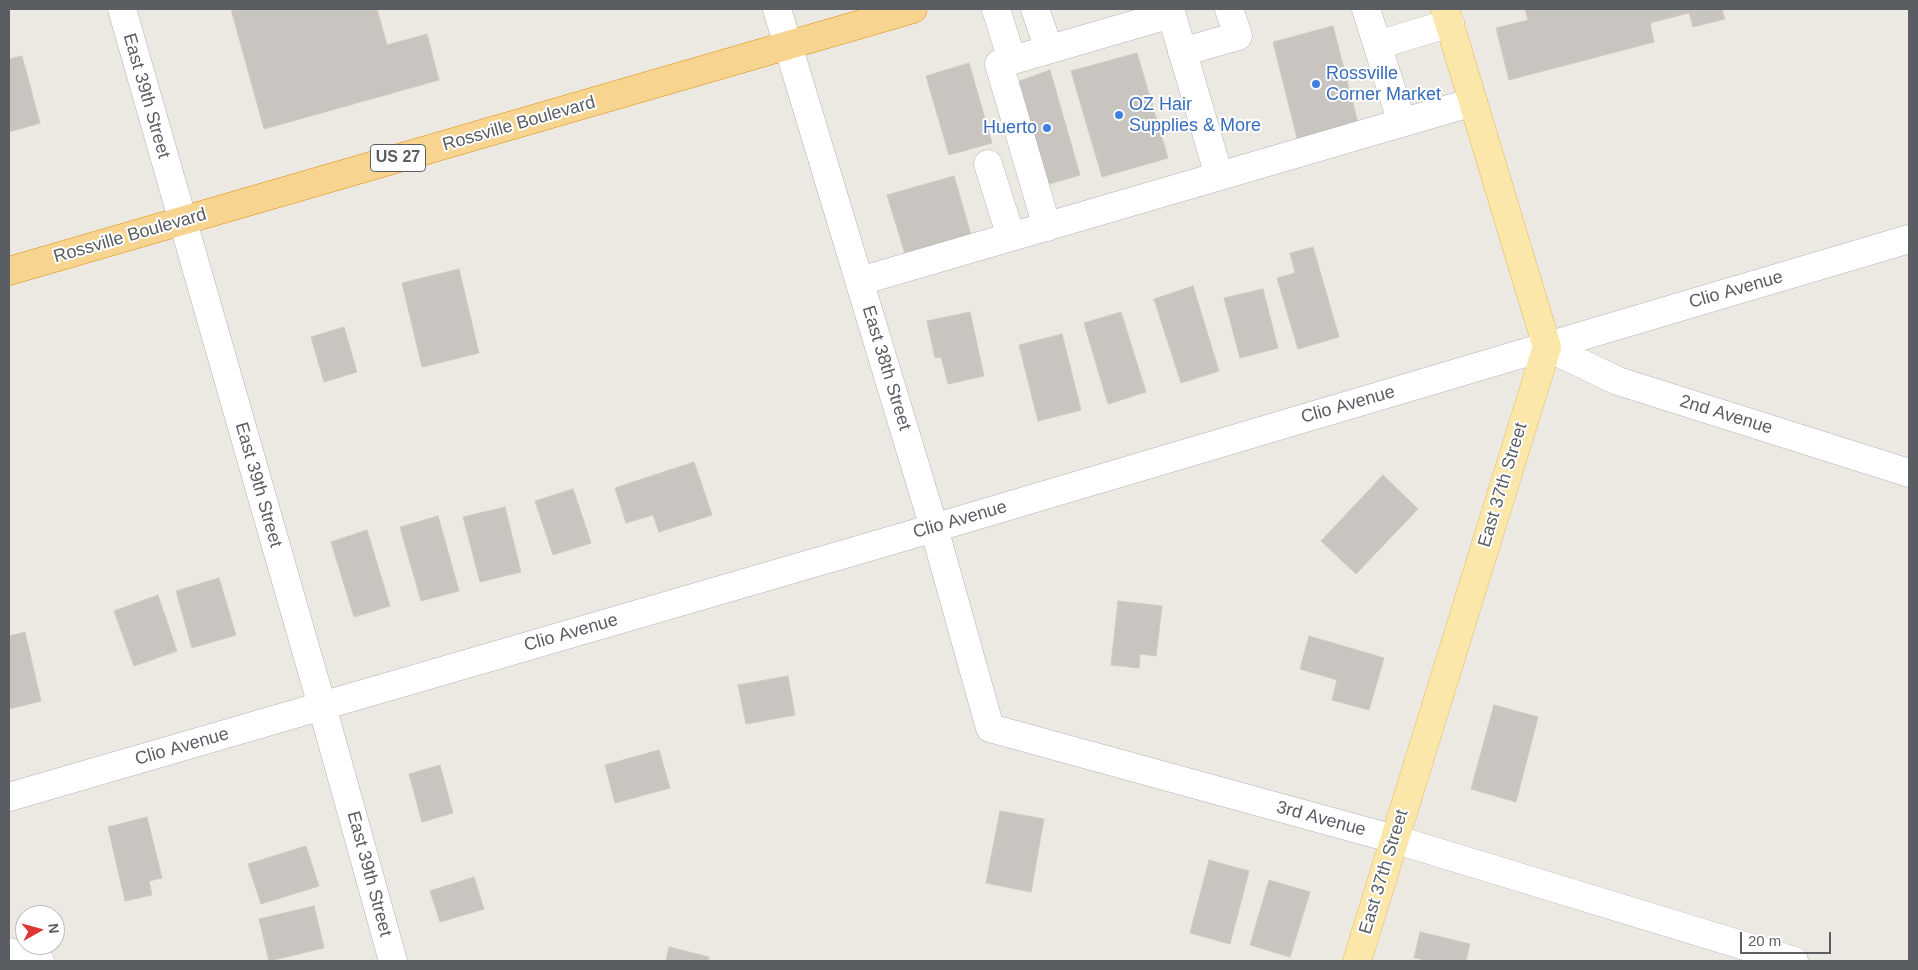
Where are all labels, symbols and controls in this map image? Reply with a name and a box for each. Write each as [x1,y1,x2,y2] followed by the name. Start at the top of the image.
[118,31,174,161] street label: East 39th Street
[1326,63,1441,106] place label: Rossville Corner Market
[1310,78,1322,90] marker: Rossville Corner Market
[440,92,598,156] street label: Rossville Boulevard
[1129,94,1261,136] place label: OZ Hair Supplies & More
[1113,109,1125,121] marker: OZ Hair Supplies & More
[983,117,1037,139] place label: Huerto
[1041,122,1053,134] marker: Huerto
[370,144,426,172] road number: US 27
[51,204,209,268] street label: Rossville Boulevard
[1687,266,1785,314] street label: Clio Avenue
[857,303,915,433] street label: East 38th Street
[1299,381,1397,429] street label: Clio Avenue
[1677,391,1775,439] street label: 2nd Avenue
[230,420,286,550] street label: East 39th Street
[1474,420,1532,550] street label: East 37th Street
[911,496,1009,544] street label: Clio Avenue
[522,609,620,657] street label: Clio Avenue
[133,723,231,771] street label: Clio Avenue
[1274,797,1368,841] street label: 3rd Avenue
[1355,807,1413,937] street label: East 37th Street
[342,809,396,939] street label: East 39th Street
[15,905,65,955] north arrow
[45,922,62,934] text: N
[1743,922,1834,954] scale bar
[1748,932,1781,949] text: 20 m

